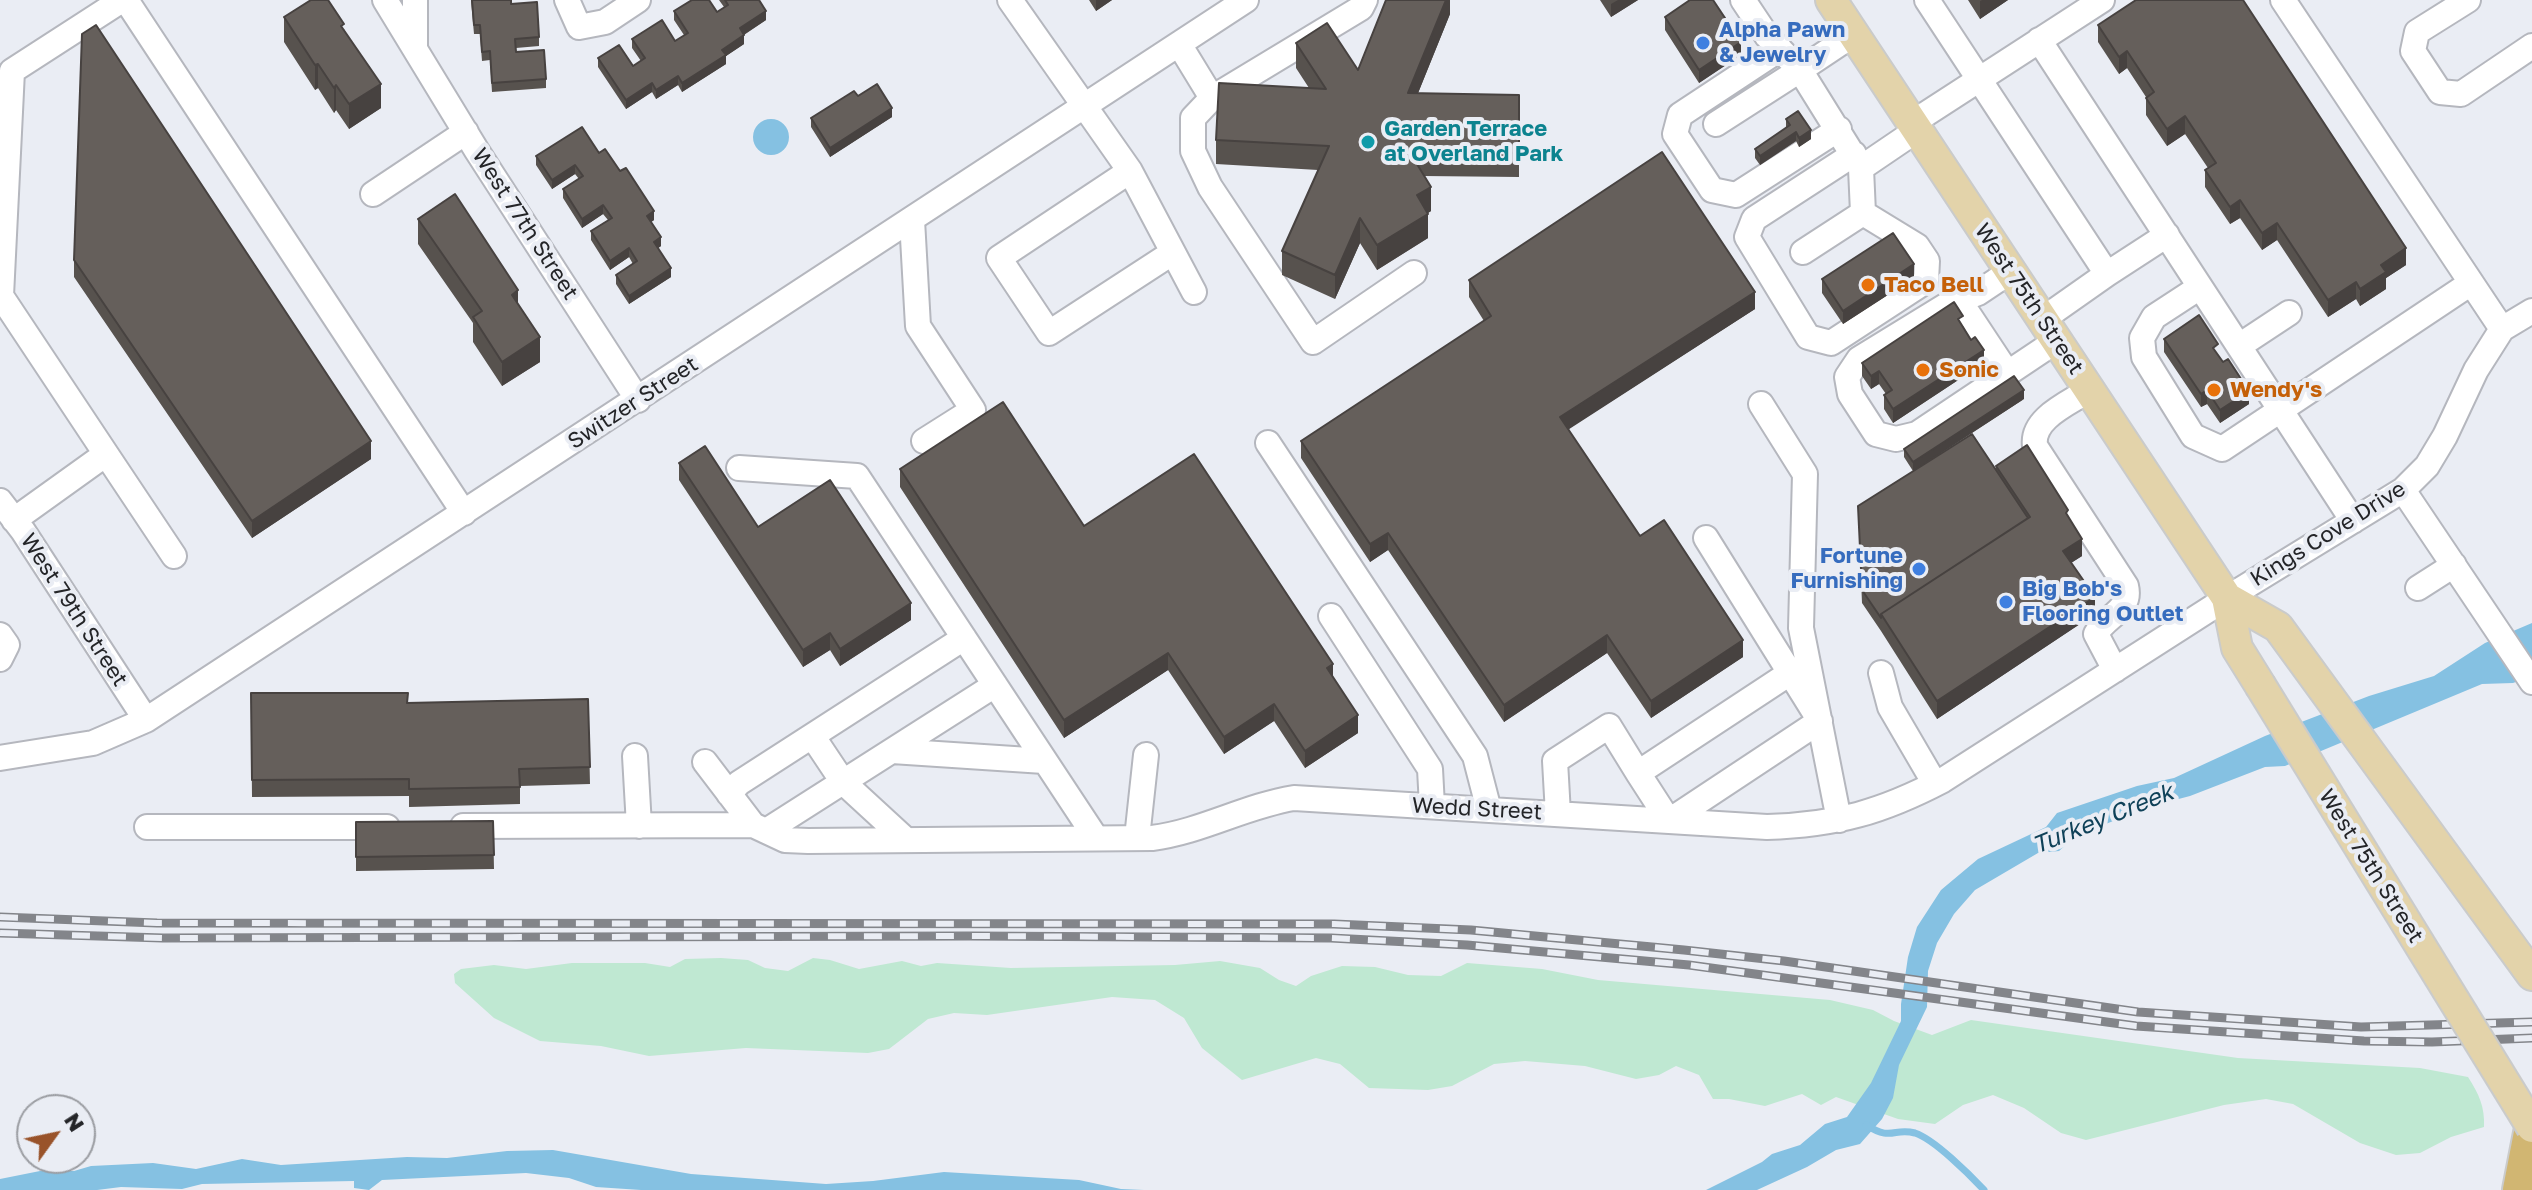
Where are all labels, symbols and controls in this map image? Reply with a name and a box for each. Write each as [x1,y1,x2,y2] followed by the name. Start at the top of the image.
[1719,17,1845,68] place label: Alpha Pawn & Jewelry
[1694,34,1712,52] marker: Alpha Pawn & Jewelry
[1384,116,1563,168] place label: Garden Terrace at Overland Park
[1359,133,1377,151] marker: Garden Terrace at Overland Park
[466,143,584,305] street label: West 77th Street
[1969,219,2089,379] street label: West 75th Street
[1884,272,1984,298] place label: Taco Bell
[1859,276,1877,294] marker: Taco Bell
[563,351,703,455] street label: Switzer Street
[1939,357,1999,383] place label: Sonic
[1914,361,1932,379] marker: Sonic
[2230,377,2322,403] place label: Wendy's
[2205,381,2223,399] marker: Wendy's
[2246,476,2410,592] street label: Kings Cove Drive
[15,529,133,691] street label: West 79th Street
[1790,543,1903,594] place label: Fortune Furnishing
[1910,560,1928,578] marker: Fortune Furnishing
[2022,576,2183,628] place label: Big Bob's Flooring Outlet
[1997,593,2015,611] marker: Big Bob's Flooring Outlet
[2028,778,2178,860] water label: Turkey Creek
[2313,784,2429,948] street label: West 75th Street
[1411,792,1543,826] street label: Wedd Street
[16,1094,96,1174] north arrow
[59,1107,91,1136] text: N

